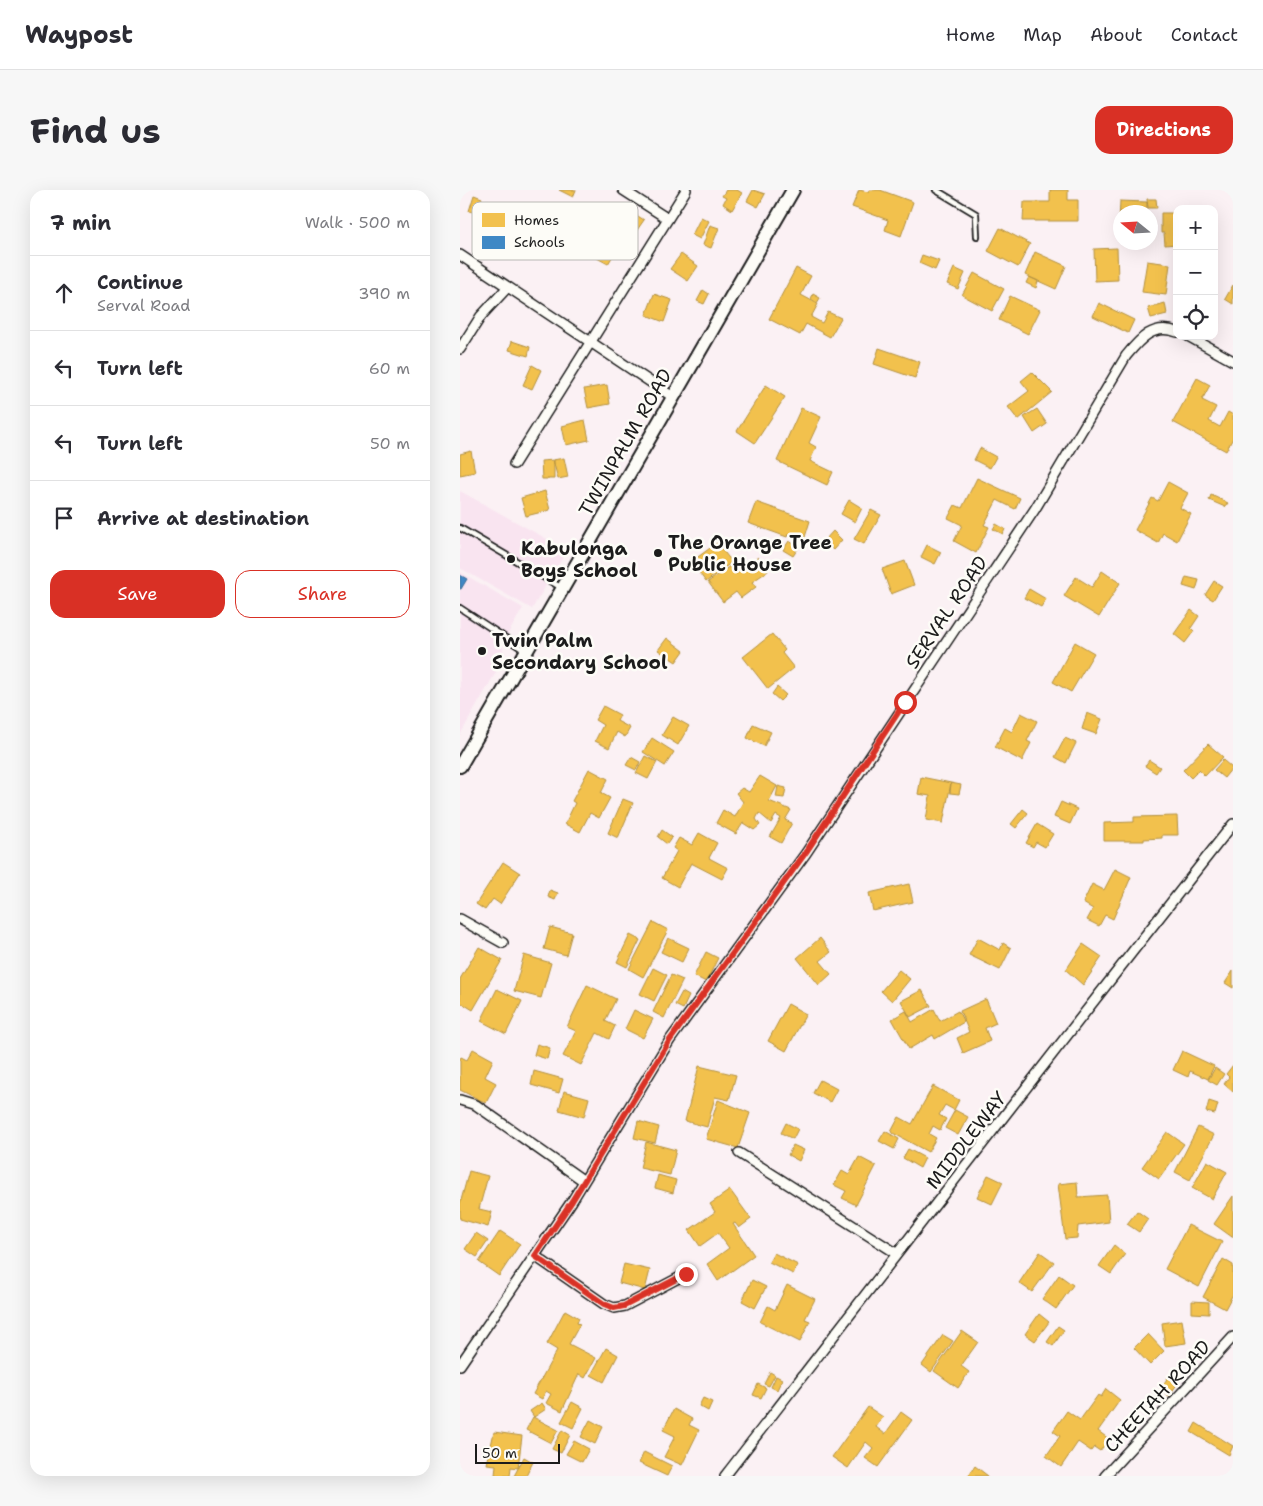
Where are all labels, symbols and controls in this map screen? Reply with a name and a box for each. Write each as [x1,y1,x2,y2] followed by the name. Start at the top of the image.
[25,19,133,51] text: Waypost
[946,23,995,47] text: Home
[1023,23,1062,47] text: Map
[1090,23,1143,47] text: About
[1171,23,1238,47] text: Contact
[1095,106,1233,154] button: Directions
[30,107,161,154] text: Find us
[472,202,638,260] legend
[1113,205,1158,250] north arrow
[1173,205,1218,340] map controls
[1173,205,1218,250] button: +
[50,209,111,237] text: 7 min
[514,211,559,229] text: Homes
[305,212,410,233] text: Walk · 500 m
[514,233,565,251] text: Schools
[1173,250,1218,295] button: −
[97,270,183,295] text: Continue
[50,279,78,307] icon: ahead
[358,283,410,304] text: 390 m
[97,295,191,316] text: Serval Road
[1173,295,1218,340] button: locate
[50,354,78,382] icon: left
[97,356,183,381] text: Turn left
[369,358,410,379] text: 60 m
[573,364,678,520] street label: TWINPALM ROAD
[50,429,78,457] icon: left
[97,431,183,456] text: Turn left
[370,433,410,454] text: 50 m
[50,504,78,532] icon: arrive
[97,506,309,531] text: Arrive at destination
[668,530,832,577] place label: The Orange Tree Public House
[521,536,638,583] place label: Kabulonga Boys School
[652,547,664,559] marker: The Orange Tree Public House
[899,551,993,673] street label: SERVAL ROAD
[505,553,517,565] marker: Kabulonga Boys School
[50,570,225,618] button: Save
[235,570,410,618] button: Share
[492,628,668,675] place label: Twin Palm Secondary School
[476,645,488,657] marker: Twin Palm Secondary School
[894,691,917,714] route start
[920,1086,1013,1194] street label: MIDDLEWAY
[675,1263,698,1286] route end
[1099,1335,1216,1458] street label: CHEETAH ROAD
[475,1441,560,1464] scale bar
[482,1444,517,1462] text: 50 m

